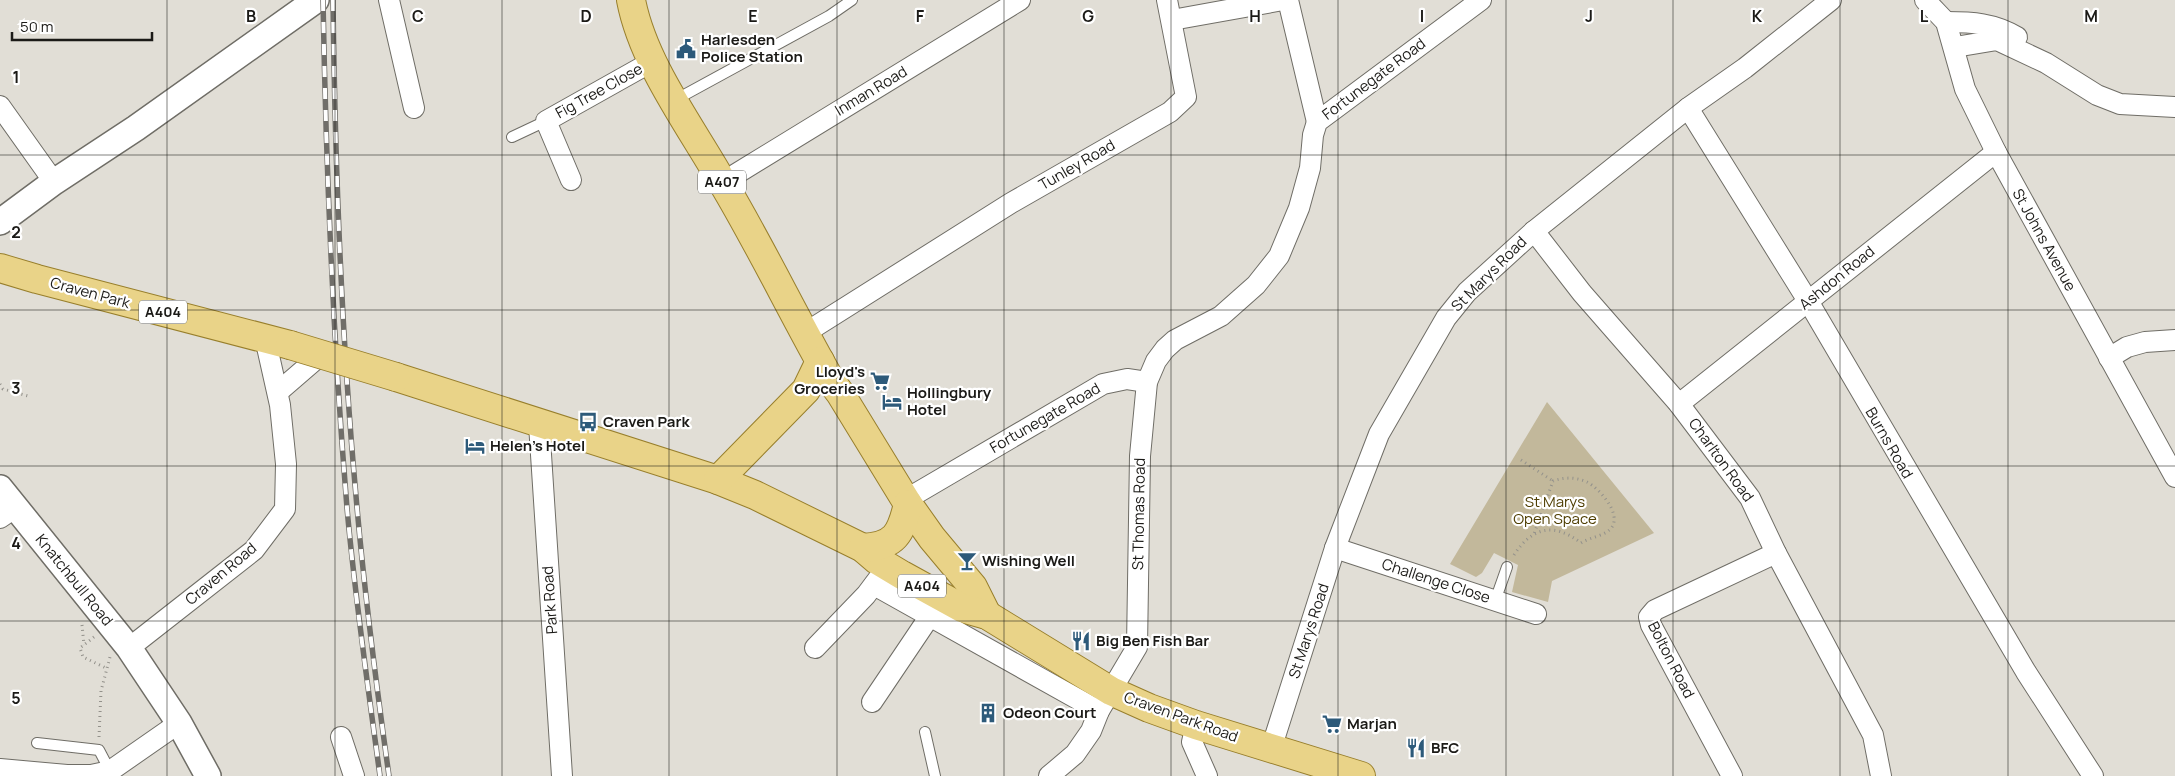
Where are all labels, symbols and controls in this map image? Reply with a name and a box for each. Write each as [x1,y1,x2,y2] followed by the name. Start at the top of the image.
[246,5,256,27] text: B
[412,5,424,27] text: C
[580,5,592,27] text: D
[748,5,758,27] text: E
[916,5,925,27] text: F
[1082,5,1094,27] text: G
[1249,5,1261,27] text: H
[1420,5,1424,27] text: I
[1585,5,1593,27] text: J
[1752,5,1763,27] text: K
[1920,5,1929,27] text: L
[2084,5,2098,27] text: M
[12,10,152,42] scale bar
[20,16,54,37] text: 50 m
[701,29,803,67] place label: Harlesden Police Station
[1318,33,1430,124] street label: Fortunegate Road
[675,38,697,60] public building icon: Harlesden Police Station
[551,58,646,123] street label: Fig Tree Close
[831,61,911,120] street label: Inman Road
[12,66,20,88] text: 1
[1035,134,1119,195] street label: Tunley Road
[698,170,746,193] road number: A407
[2008,185,2081,295] street label: St Johns Avenue
[11,221,21,243] text: 2
[1446,231,1531,316] street label: St Marys Road
[1795,241,1879,315] street label: Ashdon Road
[48,272,133,313] street label: Craven Park
[139,300,187,324] road number: A404
[794,361,865,399] place label: Lloyd's Groceries
[869,370,891,392] supermarket icon: Lloyd's Groceries
[11,377,21,399] text: 3
[986,377,1104,458] street label: Fortunegate Road
[907,382,992,420] place label: Hollingbury Hotel
[881,391,903,413] hotel icon: Hollingbury Hotel
[1861,403,1918,482] street label: Burns Road
[577,411,599,433] bus stop icon: Craven Park
[603,411,690,432] place label: Craven Park
[1684,414,1759,506] street label: Charlton Road
[464,435,486,457] hotel icon: Helen's Hotel
[490,435,585,456] place label: Helen's Hotel
[1127,458,1150,570] street label: St Thomas Road
[1513,491,1597,529] park label: St Marys Open Space
[31,529,118,630] street label: Knatchbull Road
[11,532,21,554] text: 4
[181,538,261,610] street label: Craven Road
[956,550,978,572] bar icon: Wishing Well
[982,550,1075,571] place label: Wishing Well
[1379,553,1493,608] street label: Challenge Close
[537,565,562,635] street label: Park Road
[898,574,946,598] road number: A404
[1283,581,1334,681] street label: St Marys Road
[1643,618,1700,702] street label: Bolton Road
[1070,630,1092,652] restaurant icon: Big Ben Fish Bar
[1096,630,1209,651] place label: Big Ben Fish Bar
[1121,686,1241,747] street label: Craven Park Road
[11,687,21,709] text: 5
[977,702,999,724] building icon: Odeon Court
[1003,702,1096,723] place label: Odeon Court
[1321,713,1343,735] supermarket icon: Marjan
[1347,713,1397,734] place label: Marjan
[1405,737,1427,759] restaurant icon: BFC
[1431,737,1459,758] place label: BFC

